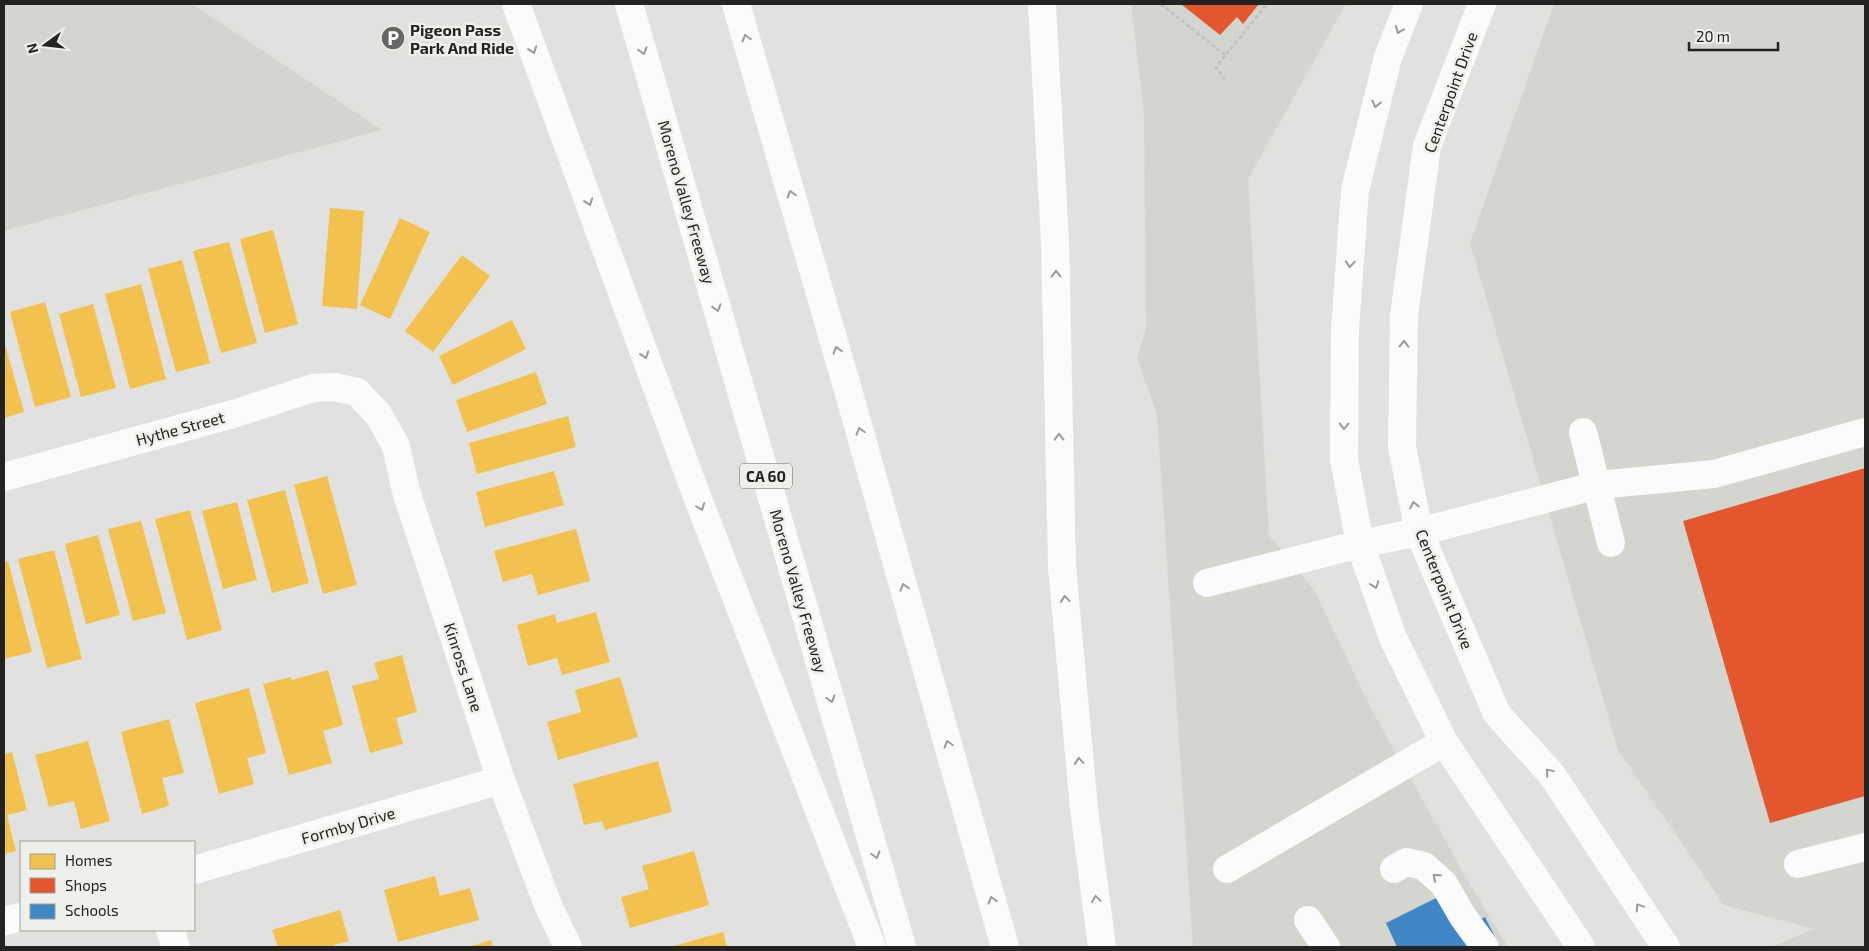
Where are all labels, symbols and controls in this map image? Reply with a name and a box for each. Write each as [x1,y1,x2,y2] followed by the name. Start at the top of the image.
[20,20,70,70] north arrow
[410,20,514,57] place label: Pigeon Pass Park And Ride
[1689,20,1778,52] scale bar
[380,25,406,51] parking icon: Pigeon Pass Park And Ride
[1394,25,1405,34] one-way arrow
[1696,27,1730,45] text: 20 m
[1419,29,1481,155] street label: Centerpoint Drive
[741,34,752,43] one-way arrow
[22,41,41,56] text: N
[527,45,537,53] one-way arrow
[637,46,647,54] one-way arrow
[1371,100,1382,109] one-way arrow
[655,118,720,287] street label: Moreno Valley Freeway
[787,191,797,199] one-way arrow
[583,197,593,206] one-way arrow
[1345,260,1356,268] one-way arrow
[1051,270,1061,278] one-way arrow
[712,303,722,311] one-way arrow
[1399,340,1409,348] one-way arrow
[832,347,842,355] one-way arrow
[639,350,649,358] one-way arrow
[134,407,226,449] street label: Hythe Street
[1339,423,1349,431] one-way arrow
[855,427,865,436] one-way arrow
[1054,432,1064,440] one-way arrow
[740,464,792,488] road number: CA 60
[1409,501,1420,510] one-way arrow
[695,502,705,511] one-way arrow
[767,507,832,676] street label: Moreno Valley Freeway
[1412,526,1478,652] street label: Centerpoint Drive
[1369,580,1379,588] one-way arrow
[899,583,910,592] one-way arrow
[1059,595,1070,603] one-way arrow
[441,620,487,714] street label: Kinross Lane
[825,694,835,703] one-way arrow
[943,739,954,748] one-way arrow
[1074,756,1085,764] one-way arrow
[1546,769,1554,778] one-way arrow
[299,803,397,847] street label: Formby Drive
[20,841,195,931] legend
[870,850,880,859] one-way arrow
[65,851,112,869] text: Homes
[1433,874,1442,883] one-way arrow
[65,876,107,894] text: Shops
[1091,895,1101,903] one-way arrow
[987,896,998,905] one-way arrow
[65,901,119,919] text: Schools
[1636,903,1645,912] one-way arrow

